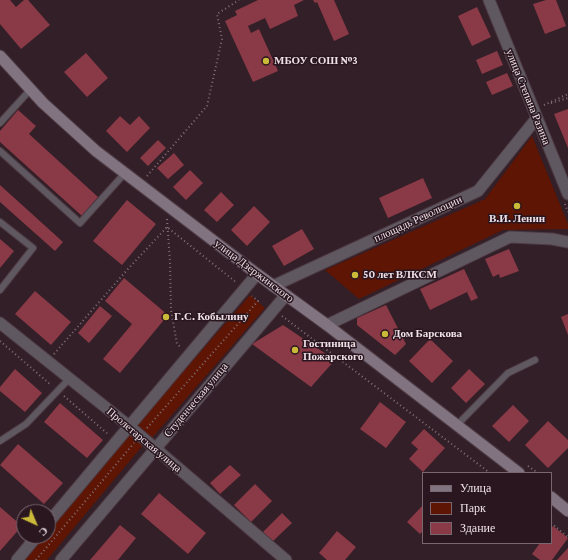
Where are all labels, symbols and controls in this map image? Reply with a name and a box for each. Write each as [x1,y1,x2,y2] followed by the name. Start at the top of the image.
[503,47,553,147] street label: улица Степана Разина
[274,54,358,68] place label: МБОУ СОШ №3
[261,56,271,66] marker: МБОУ СОШ №3
[372,193,464,245] street label: площадь Революции
[512,201,522,211] marker: В.И. Ленин
[489,212,545,226] place label: В.И. Ленин
[212,237,296,305] street label: улица Дзержинского
[363,268,437,282] place label: 50 лет ВЛКСМ
[350,270,360,280] marker: 50 лет ВЛКСМ
[174,310,249,324] place label: Г.С. Кобылину
[161,312,171,322] marker: Г.С. Кобылину
[393,327,462,341] place label: Дом Барскова
[380,329,390,339] marker: Дом Барскова
[303,337,363,363] place label: Гостиница Пожарского
[290,345,300,355] marker: Гостиница Пожарского
[161,360,231,440] street label: Студенческая улица
[104,405,184,475] street label: Пролетарская улица
[422,472,552,544] legend
[460,481,491,495] text: Улица
[460,501,486,515] text: Парк
[16,504,56,544] north arrow
[460,521,495,535] text: Здание
[37,525,51,539] text: С

